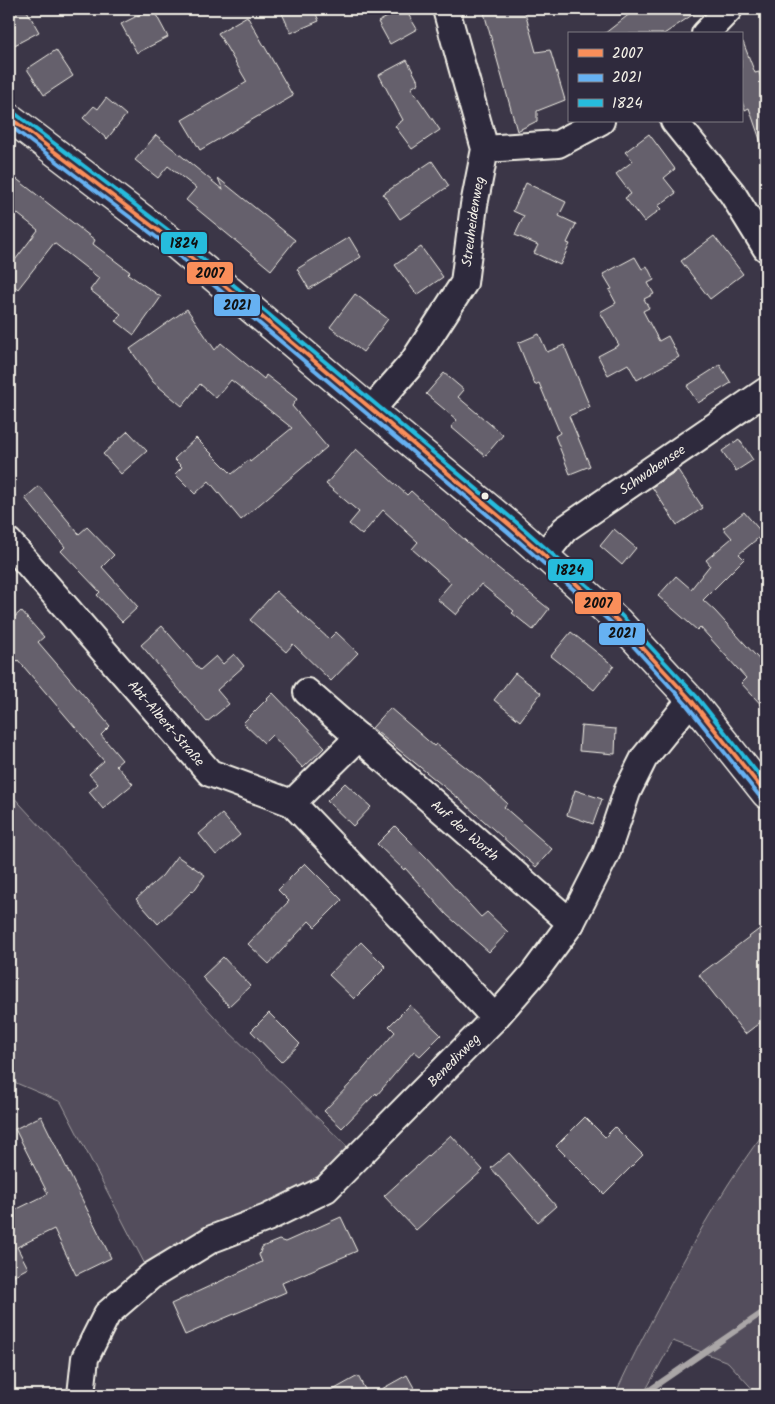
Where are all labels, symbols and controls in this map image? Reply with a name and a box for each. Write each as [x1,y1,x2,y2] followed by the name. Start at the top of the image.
[568,32,742,122] legend
[612,42,644,66] text: 2007
[612,66,642,90] text: 2021
[612,92,643,116] text: 1824
[456,175,491,268] street label: Streuheidenweg
[160,231,208,255] line badge: 1824
[170,233,199,255] text: 1824
[186,261,234,285] line badge: 2007
[195,263,225,285] text: 2007
[213,293,261,317] line badge: 2021
[223,295,252,317] text: 2021
[615,439,691,501] street label: Schwabensee
[480,491,490,501] unlabelled marker
[547,558,594,582] line badge: 1824
[556,560,585,582] text: 1824
[574,591,622,615] line badge: 2007
[583,593,613,615] text: 2007
[598,622,646,646] line badge: 2021
[608,623,637,645] text: 2021
[122,676,210,772] street label: Abt-Albert-Straße
[425,795,503,867] street label: Auf der Worth
[423,1029,486,1092] street label: Benedixweg

